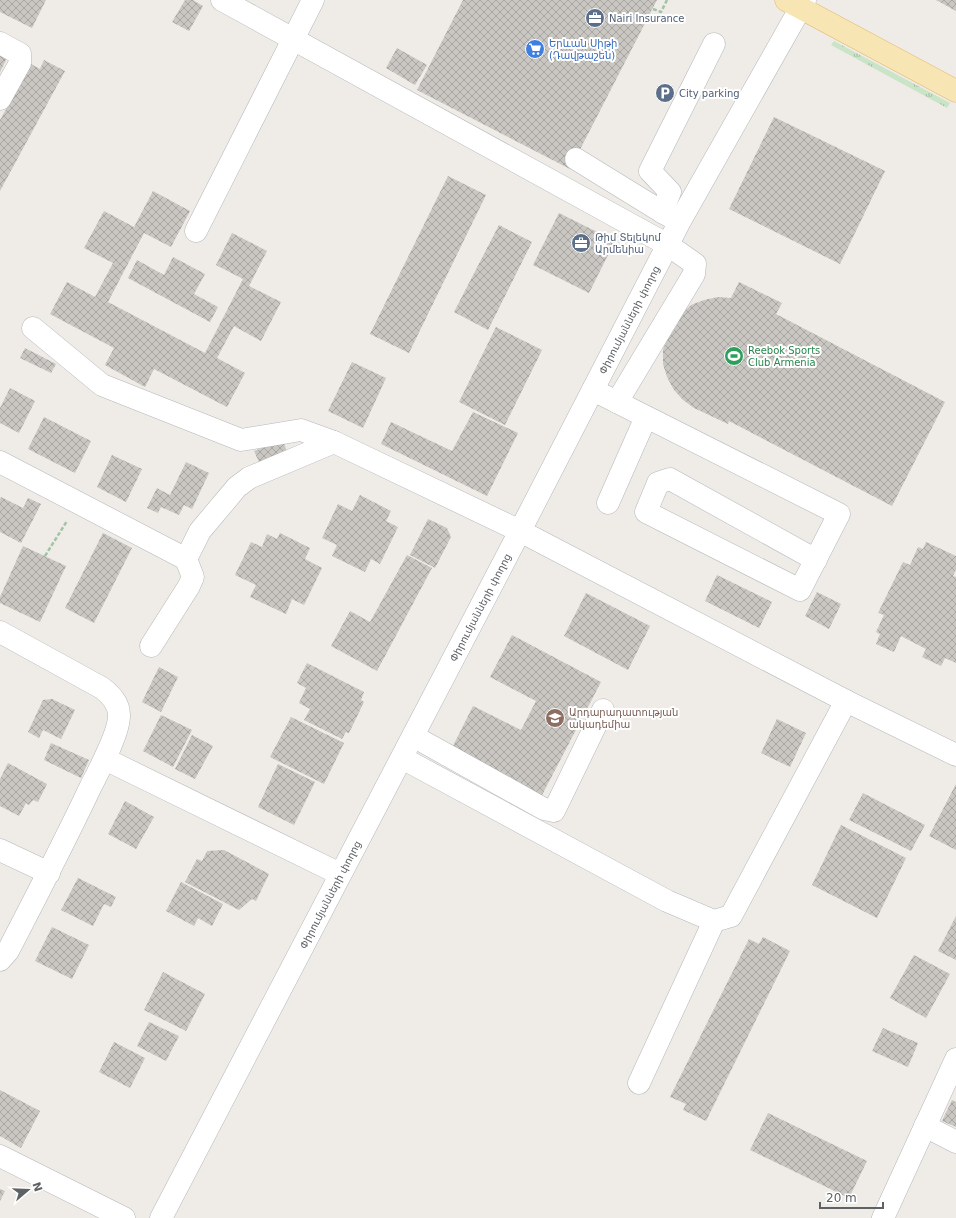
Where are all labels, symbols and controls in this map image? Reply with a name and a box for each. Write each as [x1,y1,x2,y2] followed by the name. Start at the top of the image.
[584,7,606,29] office icon: Nairi Insurance
[609,13,685,24] place label: Nairi Insurance
[524,38,546,60] supermarket icon: Երևան Սիթի (Դավթաշեն)
[549,38,617,61] place label: Երևան Սիթի (Դավթաշեն)
[654,82,676,104] parking icon: City parking
[679,88,740,99] place label: City parking
[570,232,592,254] office icon: Թիմ Տելեկոմ Արմենիա
[595,232,662,255] place label: Թիմ Տելեկոմ Արմենիա
[597,264,662,376] street label: Փիրումյանների փողոց
[723,345,745,367] sports icon: Reebok Sports Club Armenia
[748,345,820,368] place label: Reebok Sports Club Armenia
[448,552,513,663] street label: Փիրումյանների փողոց
[544,707,566,729] school or university icon: Արդարադատության ակադեմիա
[569,707,678,730] place label: Արդարադատության ակադեմիա
[298,839,363,951] street label: Փիրումյանների փողոց
[8,1170,48,1210] north arrow
[29,1180,45,1193] text: N
[820,1184,883,1210] scale bar
[826,1191,857,1205] text: 20 m

